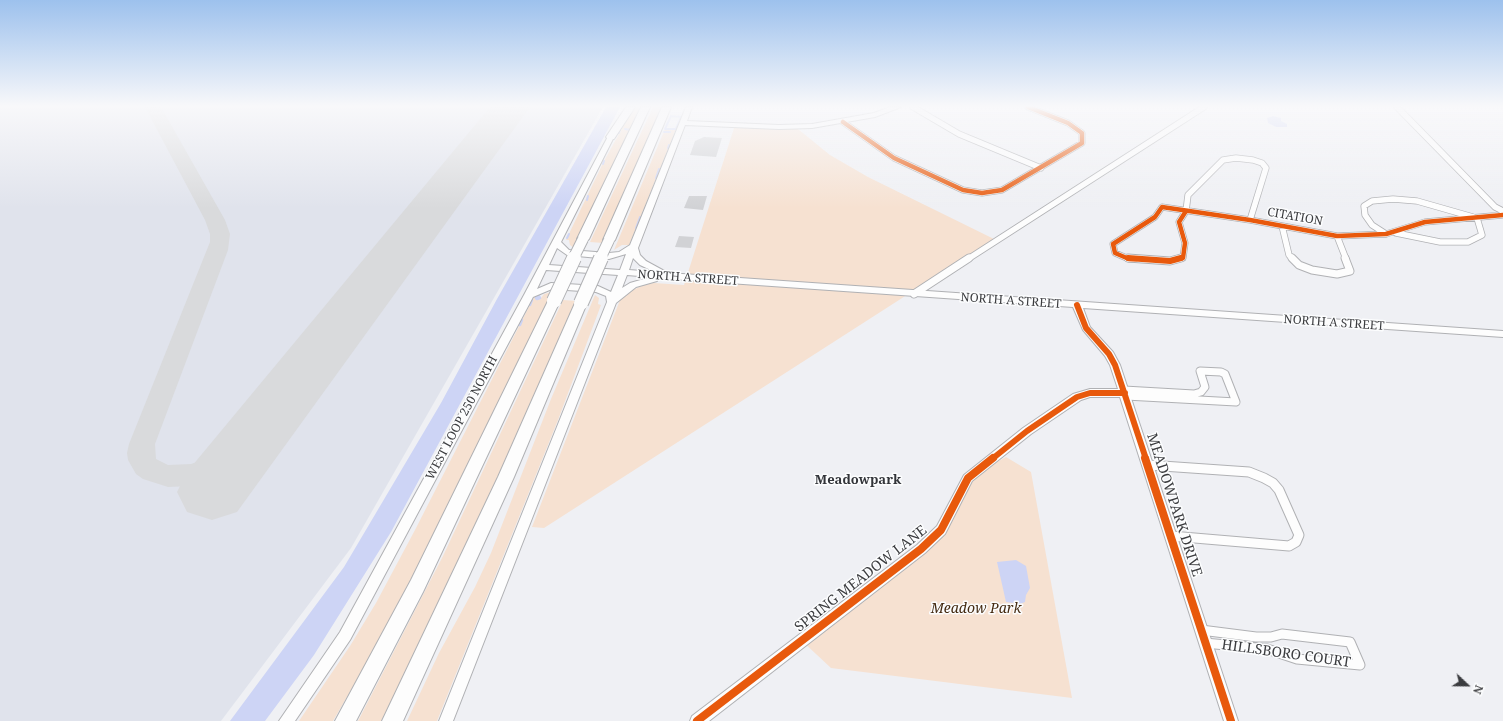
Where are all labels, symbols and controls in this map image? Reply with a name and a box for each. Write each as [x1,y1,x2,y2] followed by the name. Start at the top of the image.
[1266,205,1324,229] street label: CITATION
[637,267,739,289] street label: NORTH A STREET
[960,290,1062,312] street label: NORTH A STREET
[1283,312,1385,334] street label: NORTH A STREET
[423,354,501,482] street label: WEST LOOP 250 NORTH
[1143,431,1205,579] street label: MEADOWPARK DRIVE
[815,472,901,488] district label: Meadowpark
[792,522,930,636] street label: SPRING MEADOW LANE
[931,601,1021,617] park label: Meadow Park
[1220,637,1352,671] street label: HILLSBORO COURT
[1447,665,1487,705] north arrow
[1470,683,1487,697] text: N

